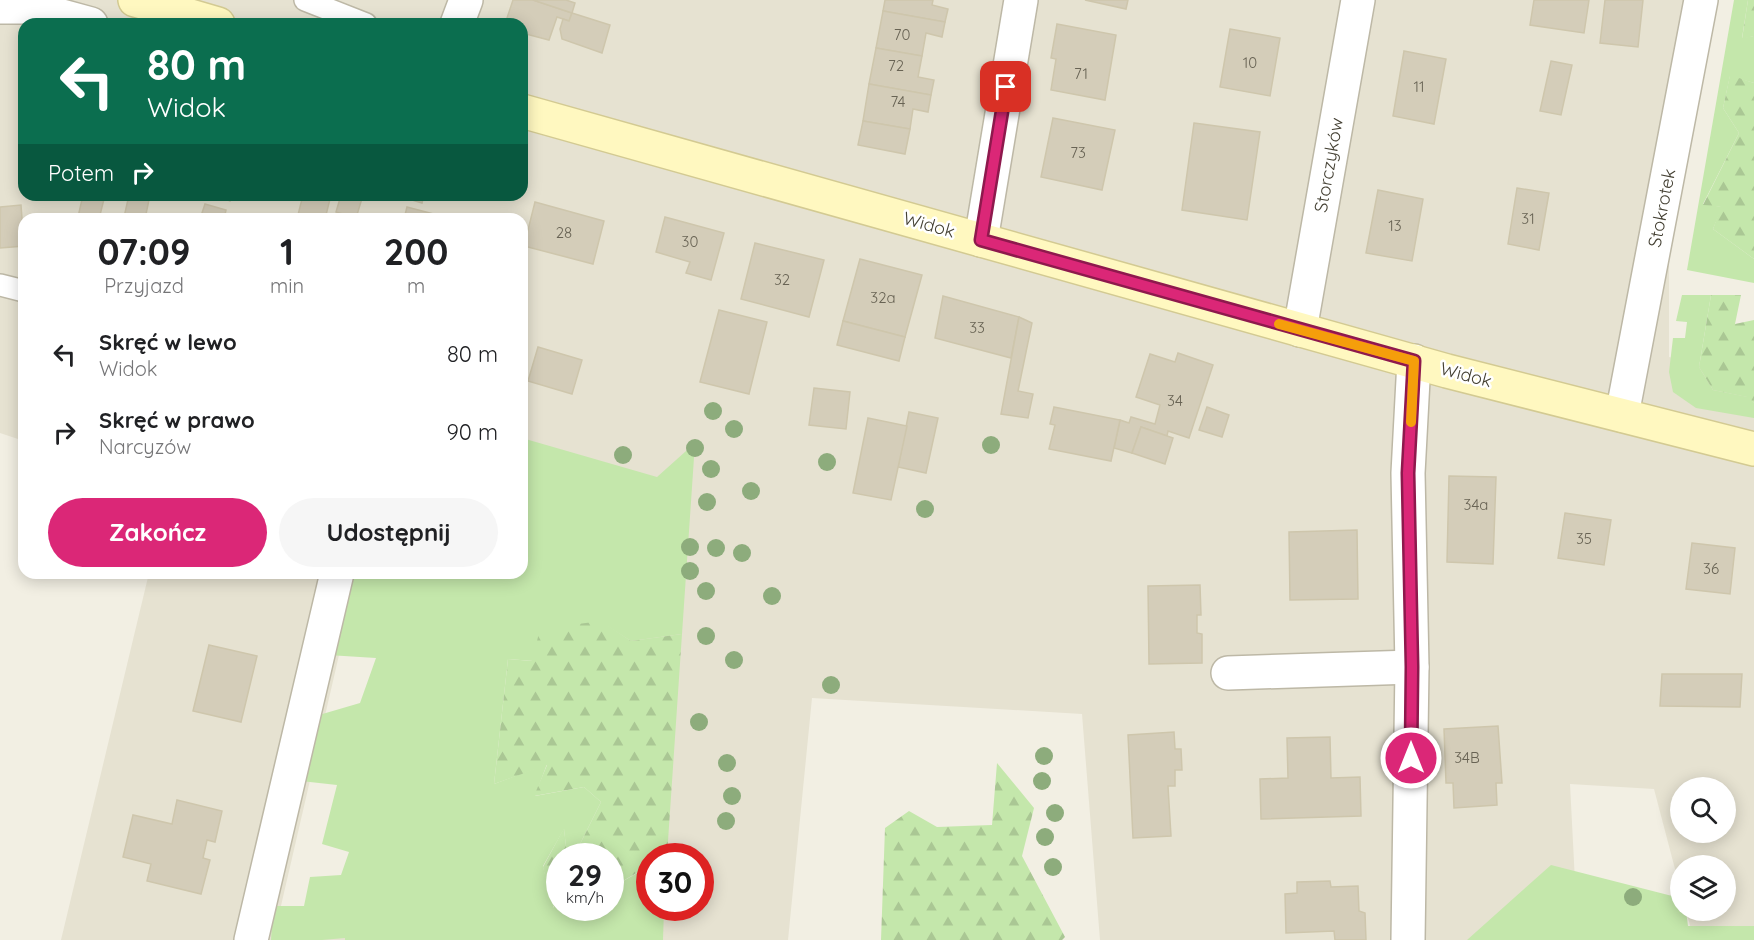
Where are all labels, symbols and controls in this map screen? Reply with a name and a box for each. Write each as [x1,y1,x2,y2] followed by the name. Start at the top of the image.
[894,25,910,44] house number: 70
[147,38,246,91] text: 80 m
[48,42,126,120] icon: left
[1243,53,1257,72] house number: 10
[888,56,904,75] house number: 72
[980,61,1031,112] pin
[1074,64,1088,83] house number: 71
[989,70,1022,103] icon: arrive
[1413,77,1425,96] house number: 11
[147,90,226,124] text: Widok
[890,92,906,111] house number: 74
[1309,116,1348,214] street label: Storczyków
[1070,143,1086,162] house number: 73
[126,156,159,189] icon: right
[48,159,114,187] text: Potem
[1643,167,1680,249] street label: Stokrotek
[901,206,958,243] street label: Widok
[1521,209,1535,228] house number: 31
[1388,216,1402,235] house number: 13
[556,223,572,242] house number: 28
[98,229,190,274] text: 07:09
[280,229,294,274] text: 1
[384,229,448,274] text: 200
[682,232,698,251] house number: 30
[774,270,790,289] house number: 32
[104,273,184,298] text: Przyjazd
[270,273,304,298] text: min
[407,273,425,298] text: m
[870,288,896,307] house number: 32a
[969,318,985,337] house number: 33
[99,328,237,356] text: Skręć w lewo
[48,338,81,371] icon: left
[447,340,498,368] text: 80 m
[99,356,158,381] text: Widok
[1438,357,1495,392] street label: Widok
[1167,391,1183,410] house number: 34
[99,406,255,434] text: Skręć w prawo
[48,416,81,449] icon: right
[447,418,498,446] text: 90 m
[99,434,191,459] text: Narcyzów
[1464,495,1488,514] house number: 34a
[48,498,267,567] button: Zakończ
[279,498,498,567] button: Udostępnij
[1576,529,1592,548] house number: 35
[1703,559,1719,578] house number: 36
[1379,726,1443,790] position arrow
[1454,748,1480,767] house number: 34B
[1670,777,1736,921] map controls
[1670,777,1736,843] button: search
[636,843,714,921] speed limit sign: 30
[1670,855,1736,921] button: layers
[568,856,602,894] text: 29
[566,888,604,907] text: km/h

